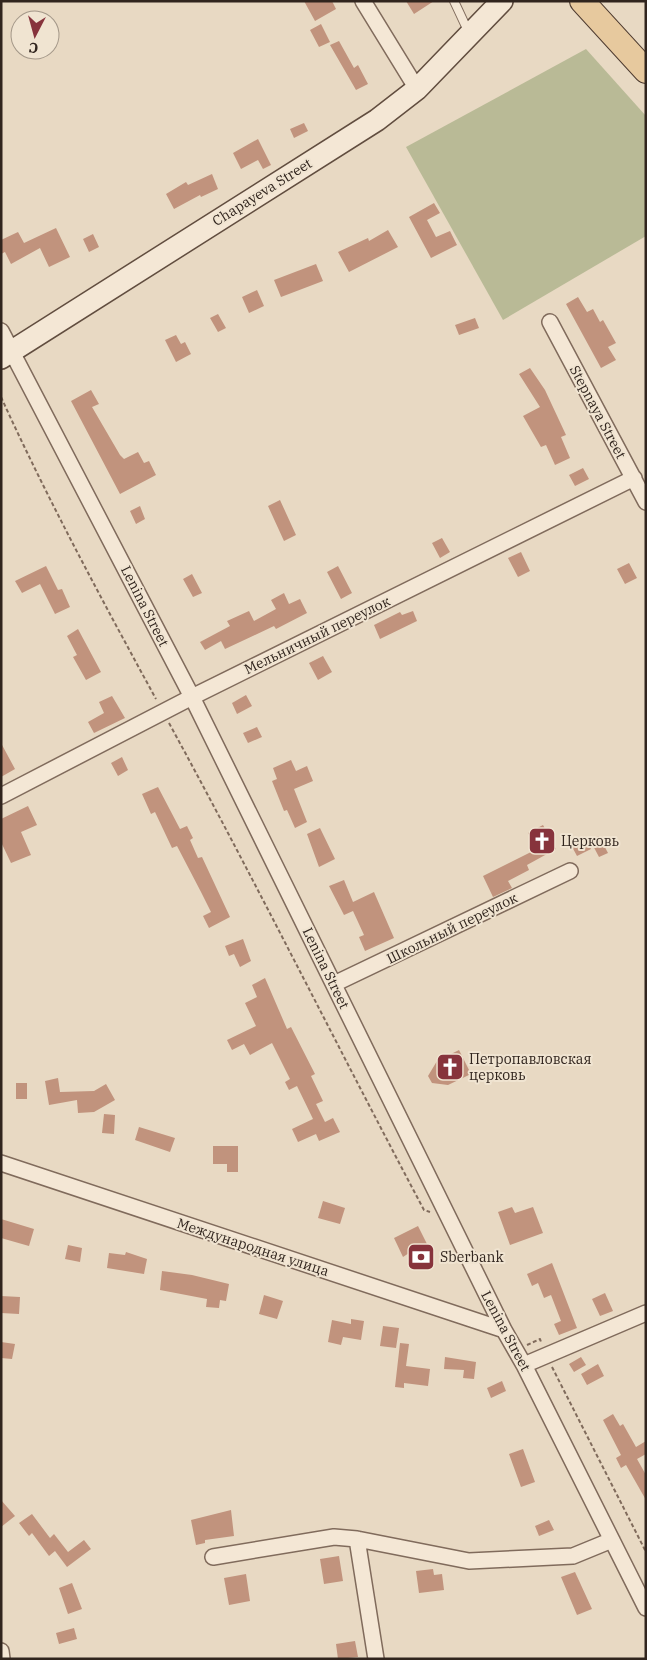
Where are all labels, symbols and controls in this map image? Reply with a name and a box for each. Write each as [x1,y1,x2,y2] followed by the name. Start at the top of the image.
[10,10,60,60] north arrow
[28,38,39,57] text: С
[209,154,315,230] street label: Chapayeva Street
[566,362,630,462] street label: Stepnaya Street
[117,563,173,649] street label: Lenina Street
[241,592,393,678] street label: Мельничный переулок
[527,826,557,856] church icon: Церковь
[561,832,619,850] place label: Церковь
[384,889,520,967] street label: Школьный переулок
[299,924,353,1012] street label: Lenina Street
[469,1050,592,1084] place label: Петропавловская церковь
[435,1052,465,1082] church icon: Петропавловская церковь
[175,1214,332,1280] street label: Международная улица
[406,1242,436,1272] bank icon: Sberbank
[440,1248,505,1266] place label: Sberbank
[477,1288,535,1374] street label: Lenina Street

